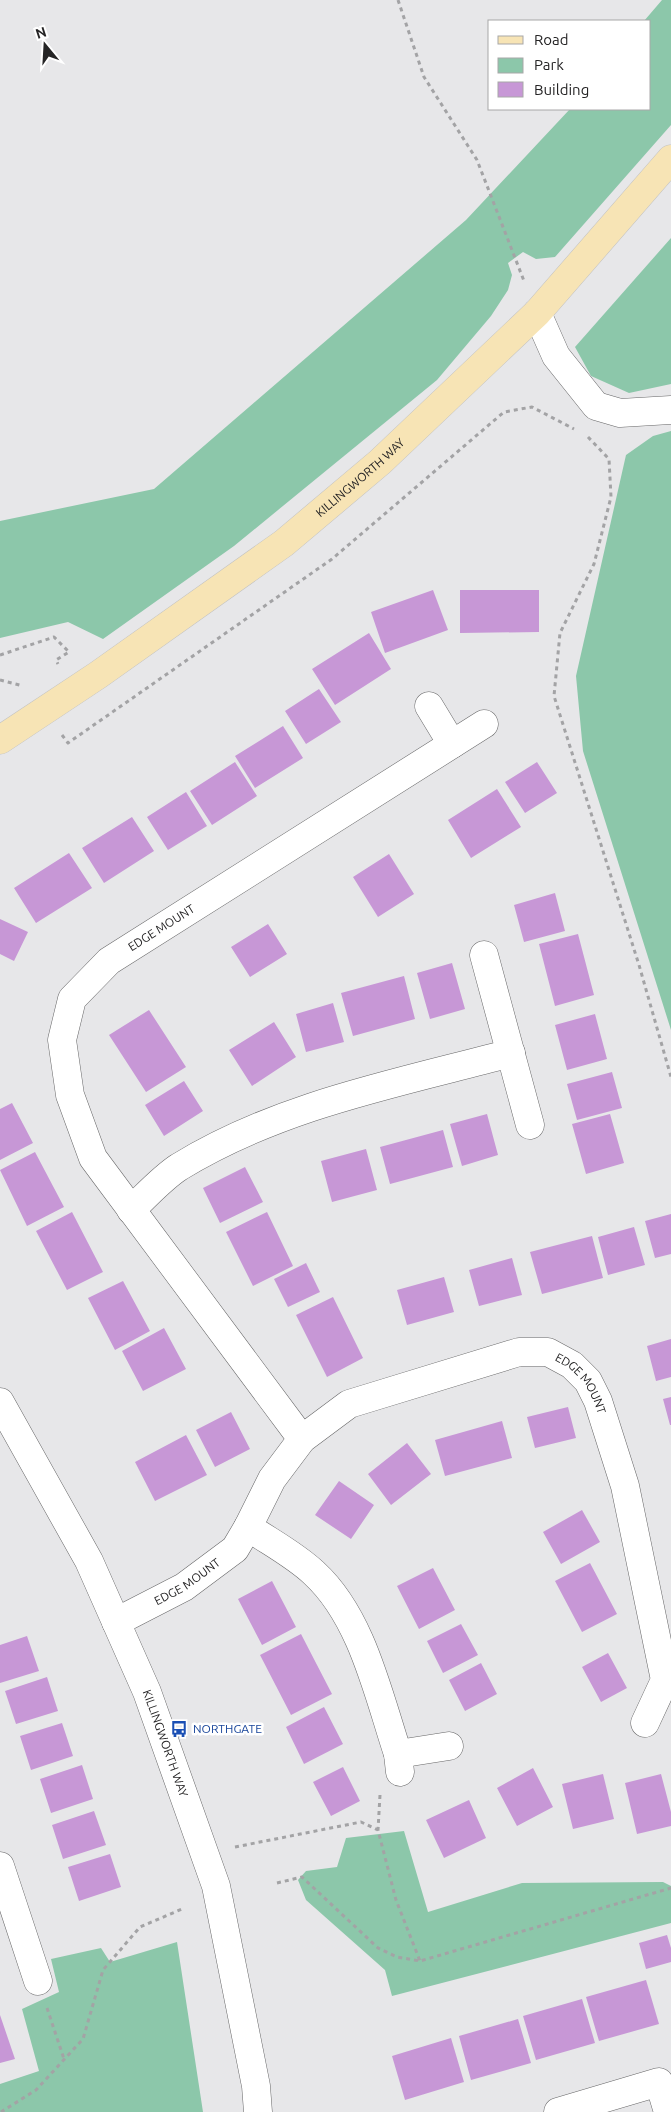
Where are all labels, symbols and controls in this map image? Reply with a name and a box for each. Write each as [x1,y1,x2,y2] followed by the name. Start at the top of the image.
[20,20,70,70] north arrow
[488,20,651,110] legend
[34,23,48,42] text: N
[534,31,569,48] text: Road
[534,56,564,73] text: Park
[534,81,589,98] text: Building
[313,435,407,519] street label: KILLINGWORTH WAY
[126,902,197,953] street label: EDGE MOUNT
[553,1350,609,1415] street label: EDGE MOUNT
[152,1555,223,1607] street label: EDGE MOUNT
[141,1688,191,1799] street label: KILLINGWORTH WAY
[169,1719,189,1739] bus stop icon: NORTHGATE
[193,1722,262,1735] place label: NORTHGATE

